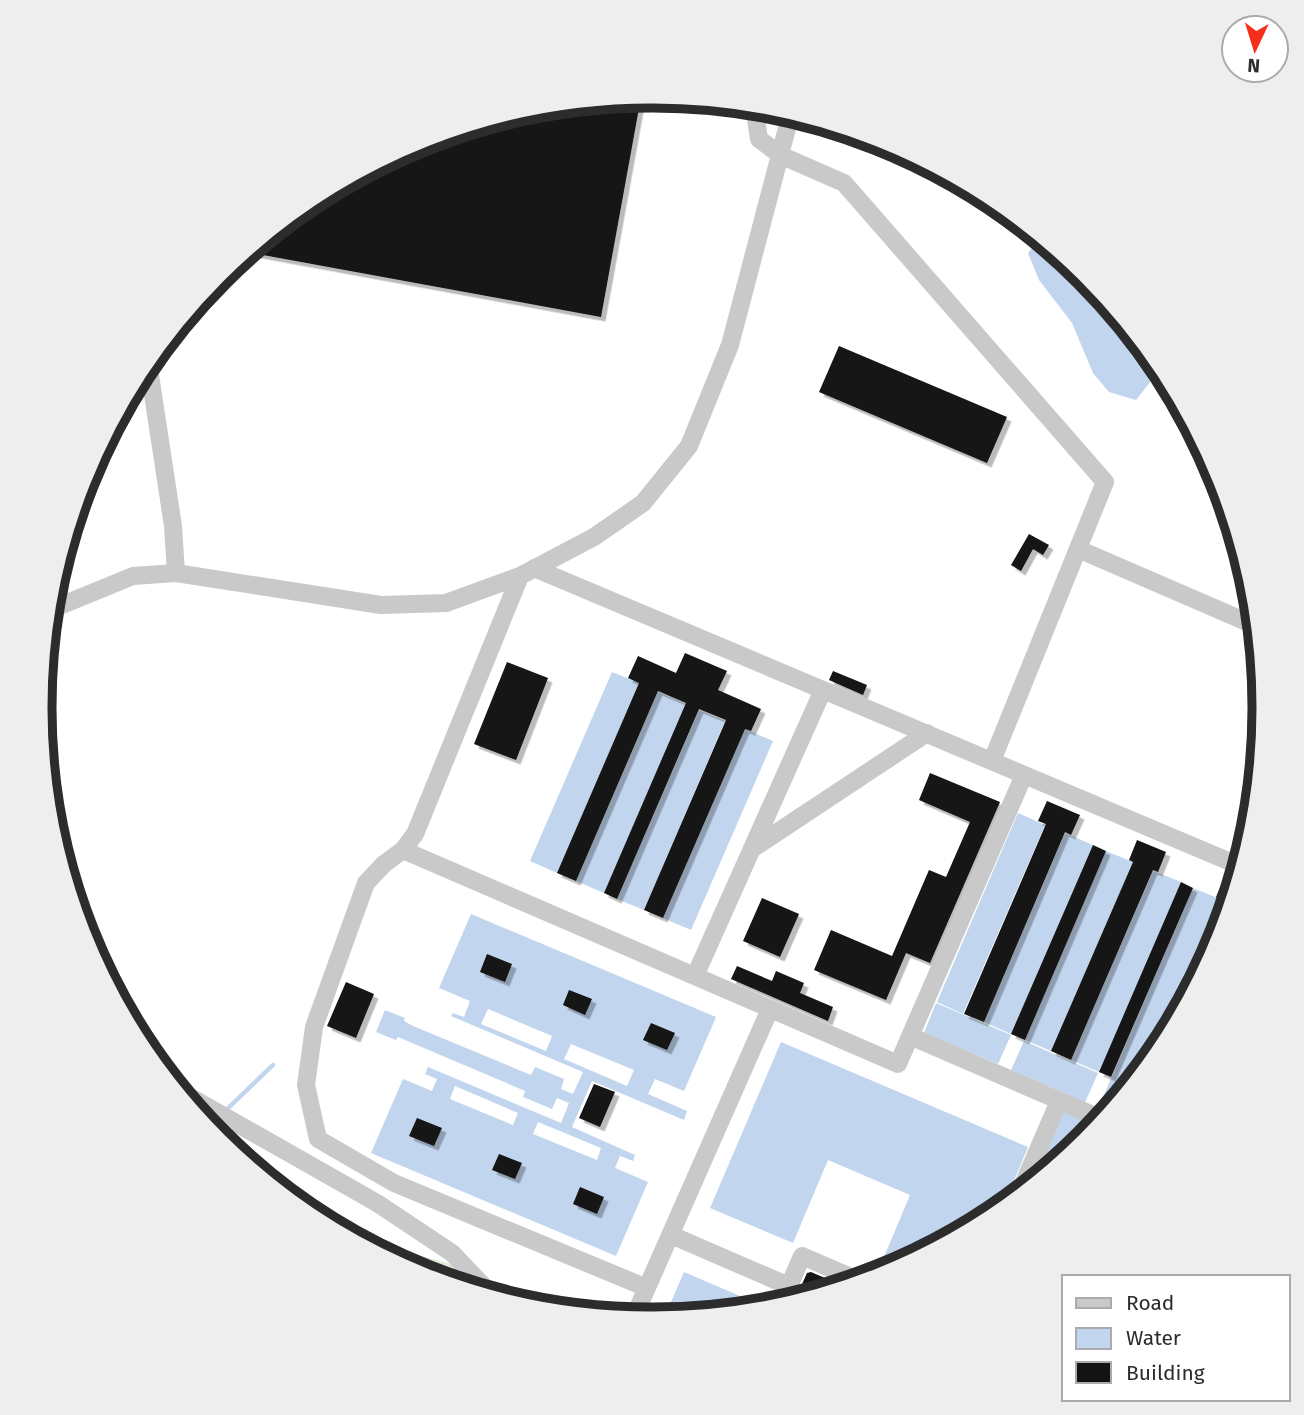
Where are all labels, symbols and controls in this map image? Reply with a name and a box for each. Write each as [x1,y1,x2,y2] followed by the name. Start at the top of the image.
[1220,14,1290,84] north arrow
[1247,54,1261,77] text: N
[1062,1275,1290,1401] legend
[1126,1290,1174,1316] text: Road
[1126,1325,1181,1351] text: Water
[1126,1360,1205,1386] text: Building

